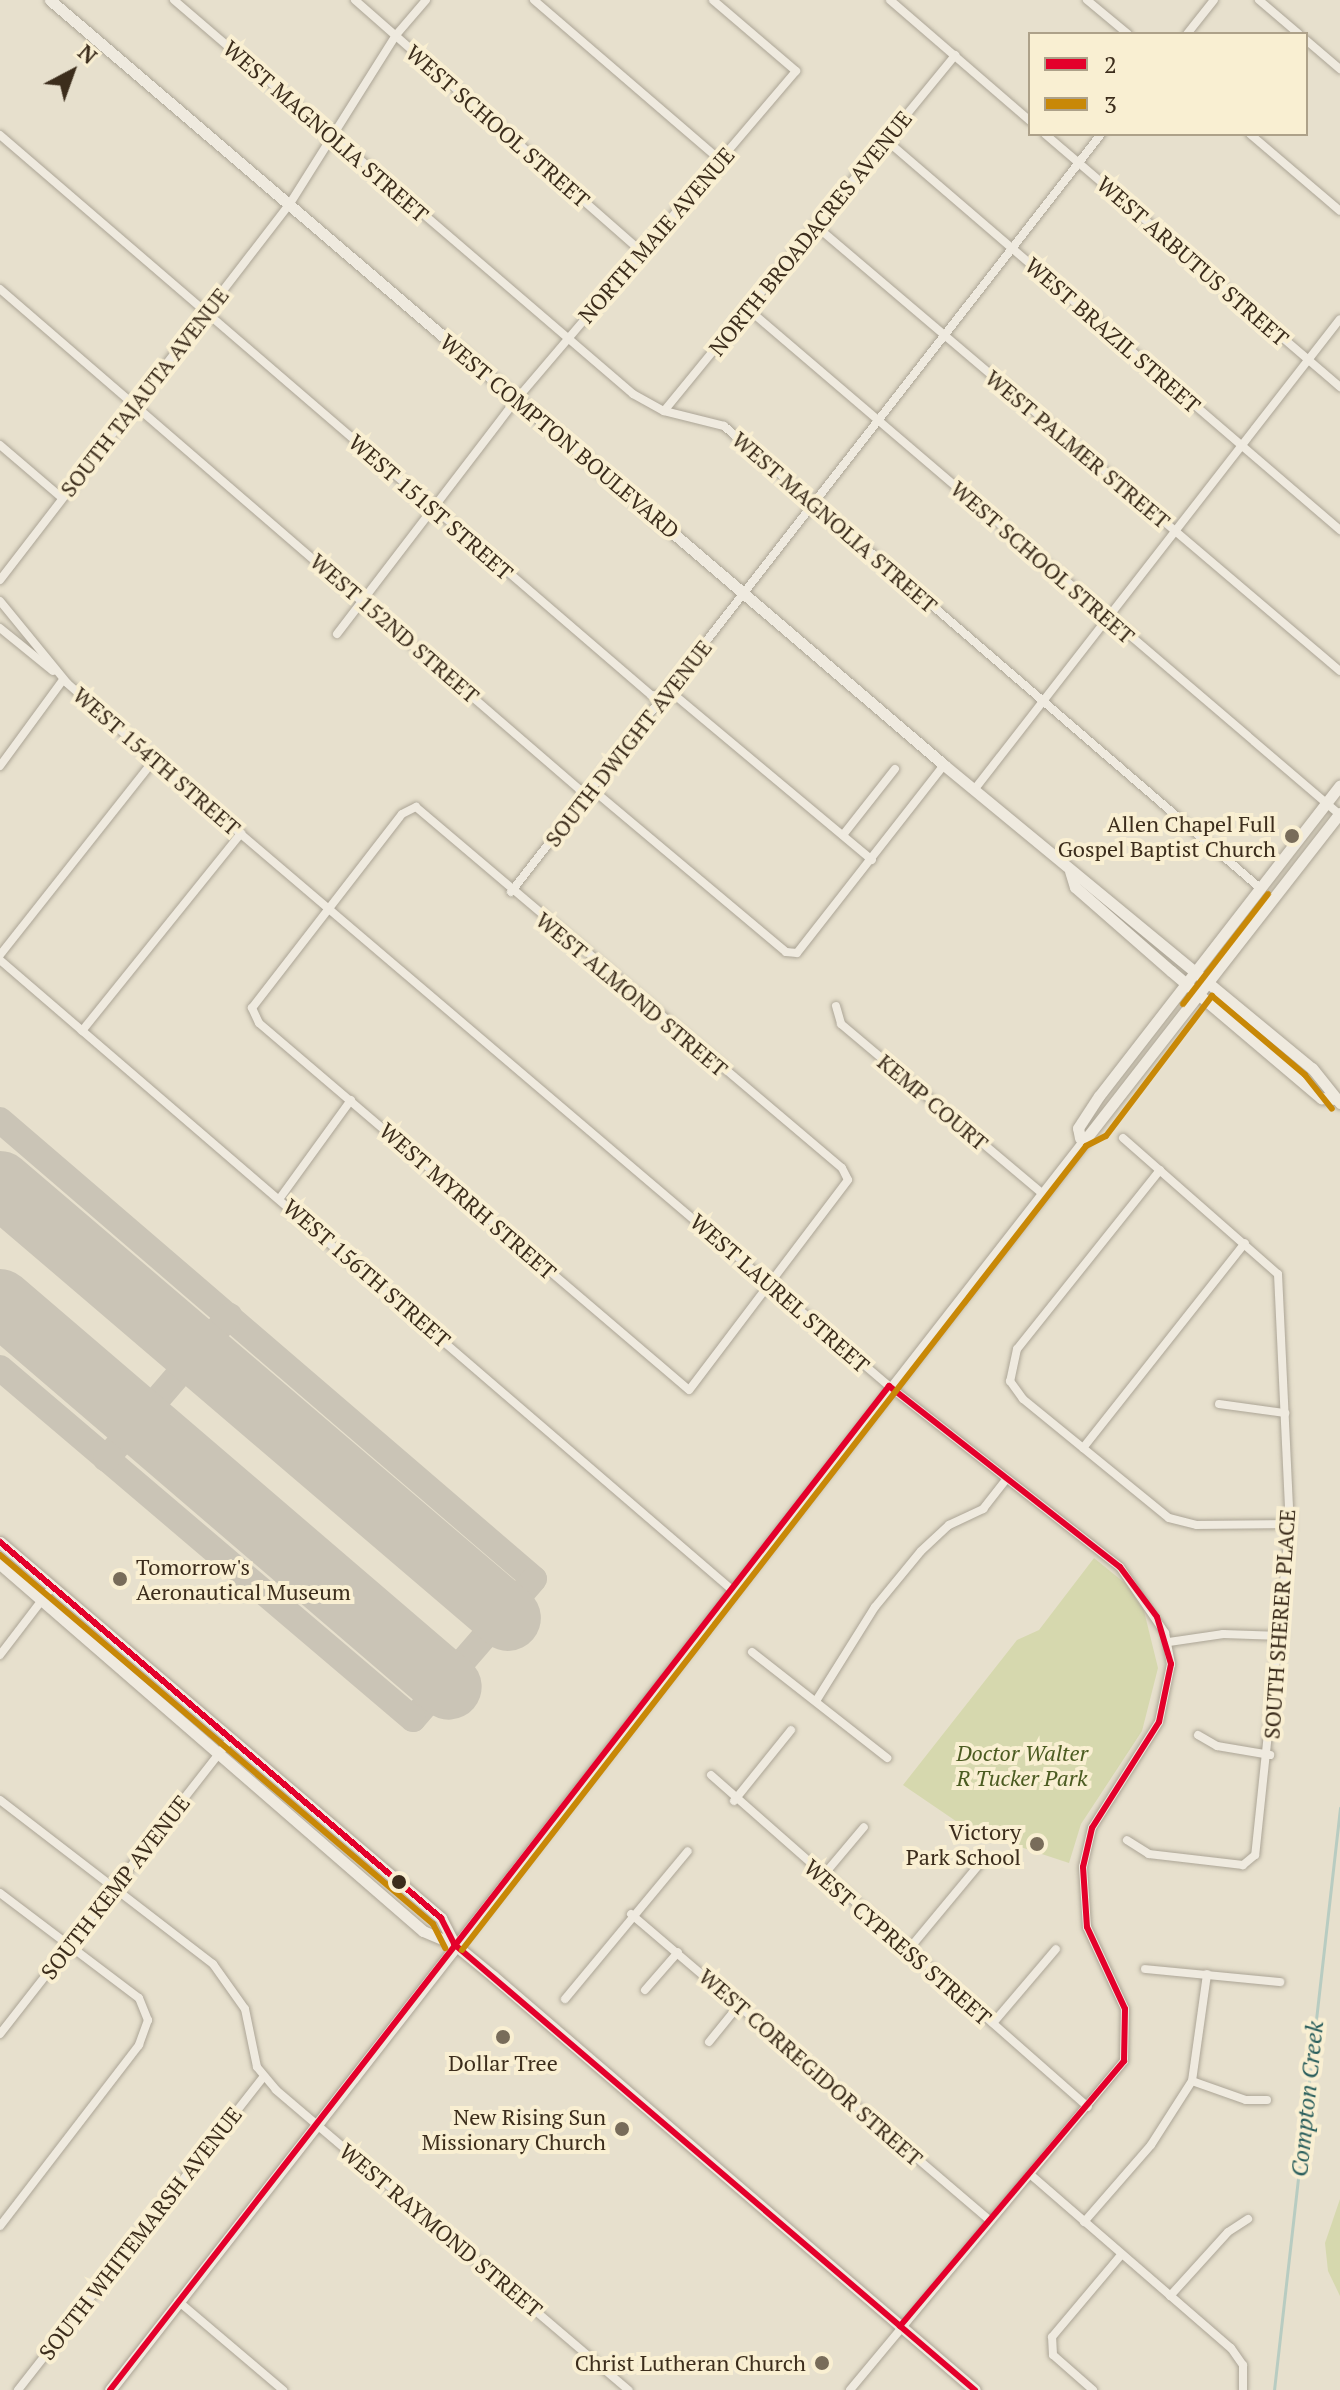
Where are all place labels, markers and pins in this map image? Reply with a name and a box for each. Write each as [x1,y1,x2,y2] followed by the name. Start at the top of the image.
[1058,810,1276,862] place label: Allen Chapel Full Gospel Baptist Church
[1283,827,1301,845] marker: Allen Chapel Full Gospel Baptist Church
[136,1553,351,1604] place label: Tomorrow's Aeronautical Museum
[111,1570,129,1588] marker: Tomorrow's Aeronautical Museum
[906,1818,1021,1870] place label: Victory Park School
[1028,1835,1046,1853] marker: Victory Park School
[391,1874,407,1890] unlabelled marker
[494,2028,512,2046] marker: Dollar Tree
[448,2050,558,2076] place label: Dollar Tree
[422,2103,606,2154] place label: New Rising Sun Missionary Church
[613,2120,631,2138] marker: New Rising Sun Missionary Church
[575,2350,806,2376] place label: Christ Lutheran Church
[813,2354,831,2372] marker: Christ Lutheran Church

